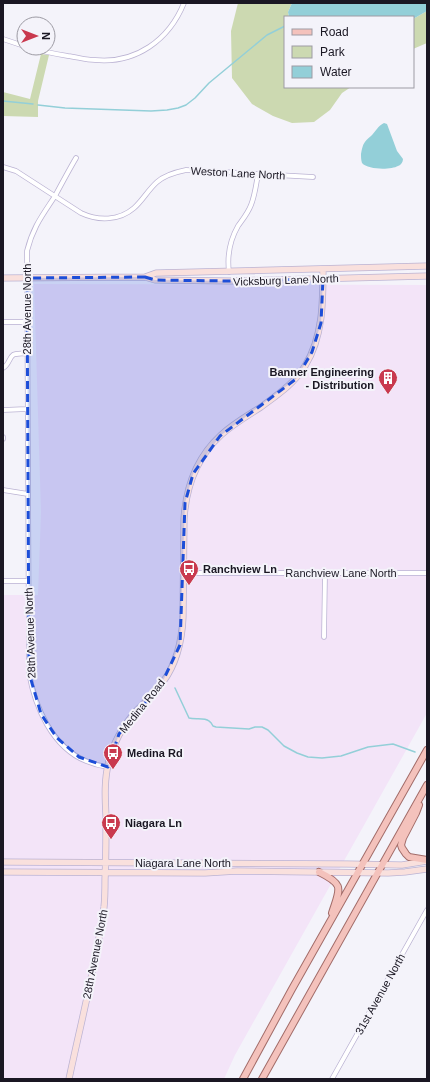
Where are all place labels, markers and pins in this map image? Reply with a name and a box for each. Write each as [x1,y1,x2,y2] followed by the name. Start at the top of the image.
[269,366,374,391] place label: Banner Engineering - Distribution
[377,367,399,395] building icon: Banner Engineering - Distribution
[178,558,200,586] bus stop icon: Ranchview Ln
[203,563,277,575] place label: Ranchview Ln
[102,742,124,770] bus stop icon: Medina Rd
[127,747,183,759] place label: Medina Rd
[100,812,122,840] bus stop icon: Niagara Ln
[125,817,182,829] place label: Niagara Ln

